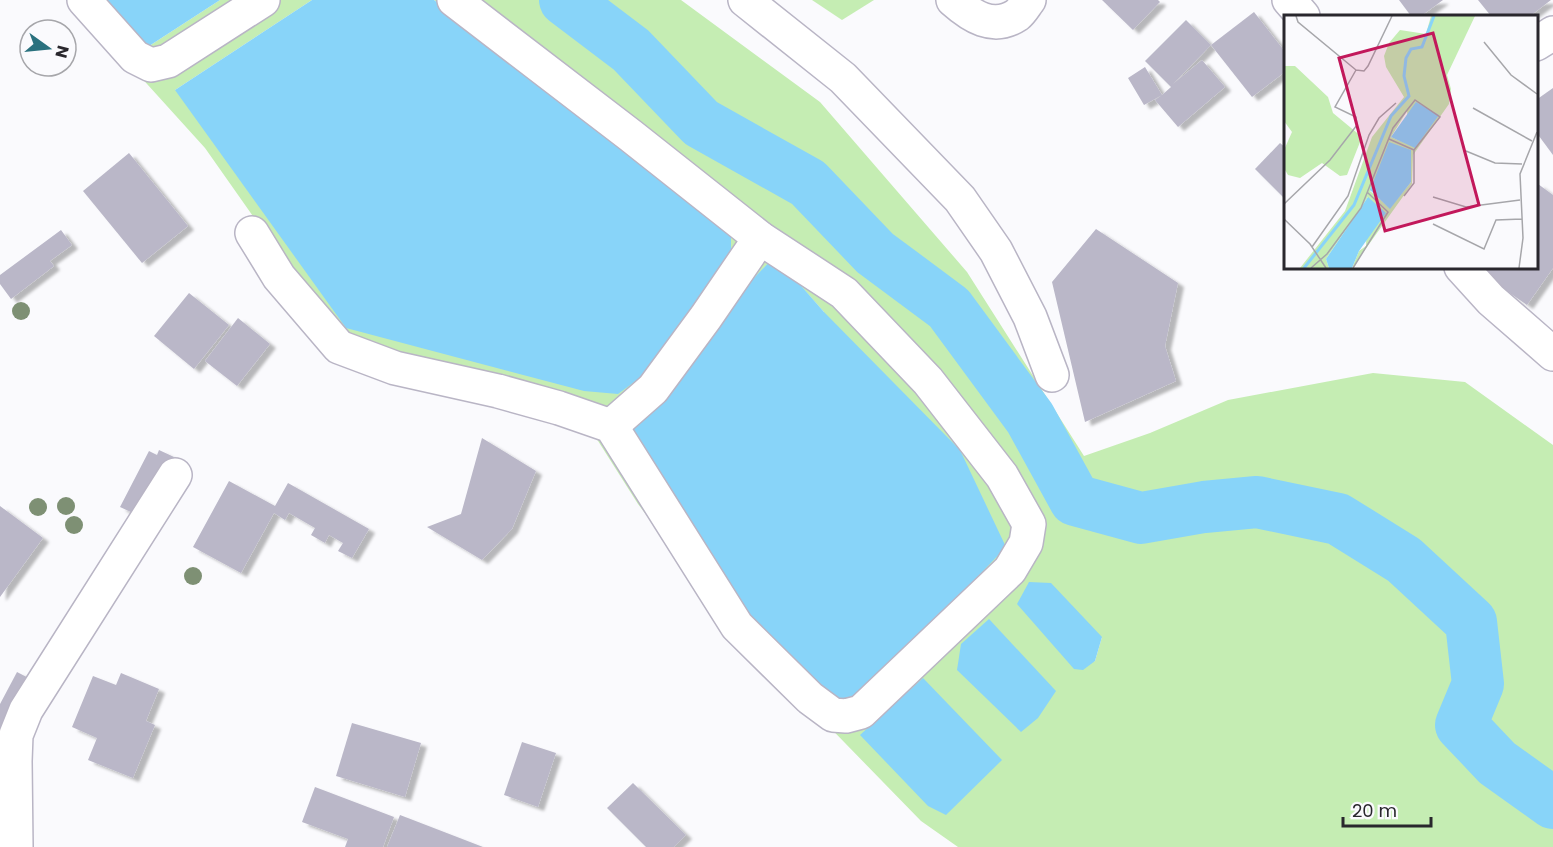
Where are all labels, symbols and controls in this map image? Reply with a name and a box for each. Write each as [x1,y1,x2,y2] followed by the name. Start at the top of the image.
[1284,15,1538,268] inset map
[18,18,78,78] north arrow
[49,43,75,61] text: N
[1343,790,1432,828] scale bar
[1352,798,1397,823] text: 20 m

